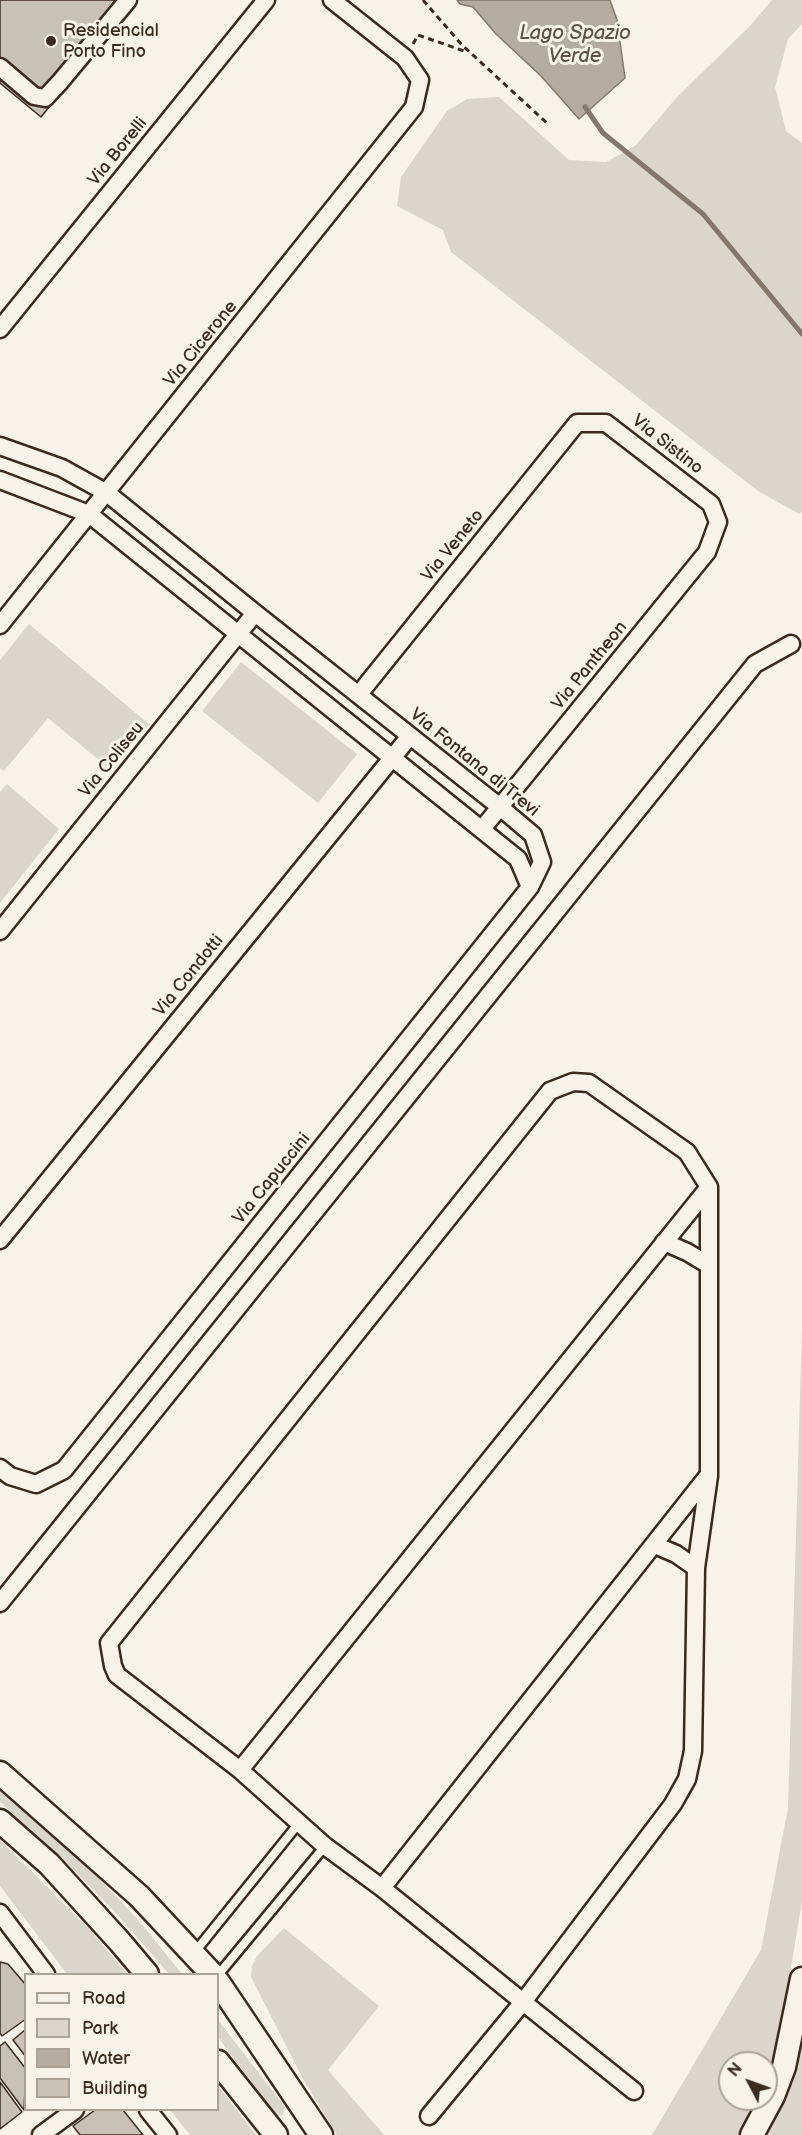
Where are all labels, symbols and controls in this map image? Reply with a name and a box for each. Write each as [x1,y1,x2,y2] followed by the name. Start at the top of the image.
[63,20,159,63] place label: Residencial Porto Fino
[519,22,631,69] water label: Lago Spazio Verde
[44,34,58,48] marker: Residencial Porto Fino
[84,113,152,191] street label: Via Borelli
[160,296,242,392] street label: Via Cicerone
[627,410,707,480] street label: Via Sistino
[417,505,489,587] street label: Via Veneto
[548,617,632,715] street label: Via Pantheon
[405,704,543,822] street label: Via Fontana di Trevi
[75,718,149,802] street label: Via Coliseu
[149,931,229,1021] street label: Via Condotti
[229,1129,315,1229] street label: Via Capuccini
[24,1973,219,2111] legend
[82,1988,126,2009] text: Road
[82,2018,118,2039] text: Park
[82,2048,130,2069] text: Water
[718,2051,778,2111] north arrow
[724,2059,747,2081] text: N
[82,2078,148,2099] text: Building

